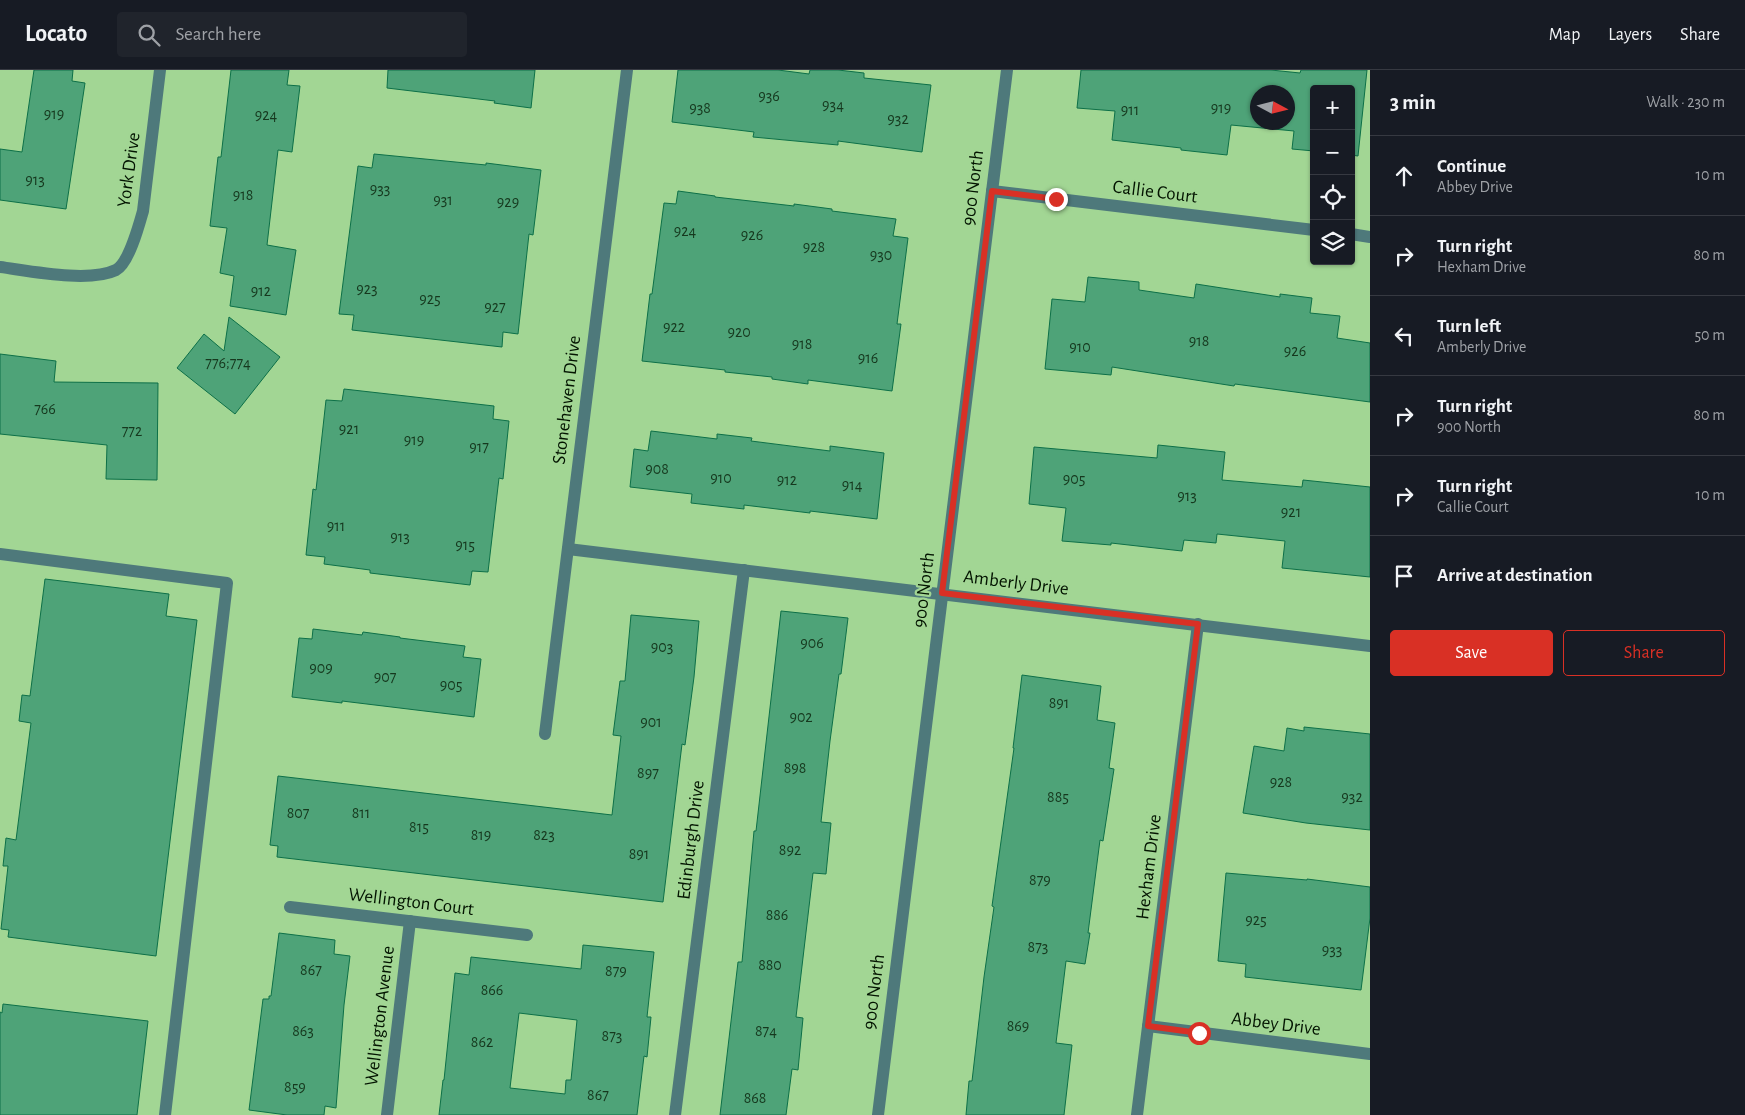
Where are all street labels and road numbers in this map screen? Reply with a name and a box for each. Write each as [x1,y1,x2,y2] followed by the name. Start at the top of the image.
[114,131,144,209] street label: York Drive
[959,149,987,227] street label: 900 North
[1112,177,1198,207] street label: Callie Court
[550,334,584,466] street label: Stonehaven Drive
[910,551,938,629] street label: 900 North
[962,567,1070,599] street label: Amberly Drive
[674,779,708,901] street label: Edinburgh Drive
[1133,813,1165,921] street label: Hexham Drive
[347,885,475,919] street label: Wellington Court
[362,945,398,1087] street label: Wellington Avenue
[860,953,888,1031] street label: 900 North
[1230,1009,1322,1039] street label: Abbey Drive

